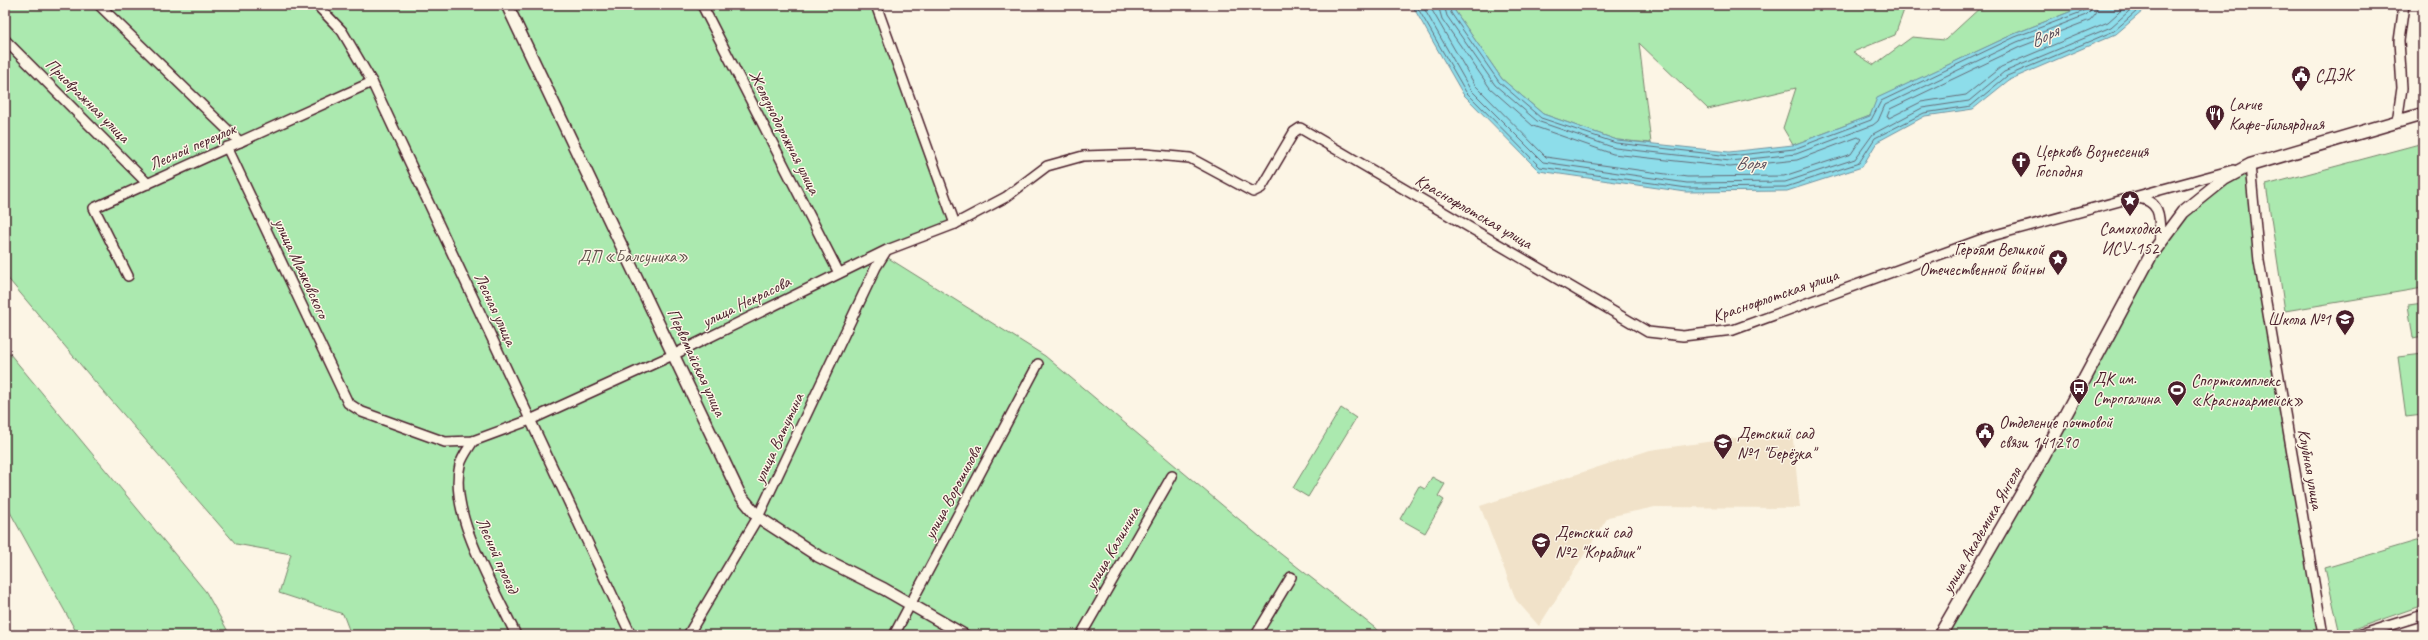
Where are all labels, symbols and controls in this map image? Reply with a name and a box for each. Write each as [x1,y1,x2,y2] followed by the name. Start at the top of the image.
[2027,19,2065,52] water label: Воря
[41,54,135,148] street label: Приовражная улица
[2290,64,2312,92] public building icon: СДЭК
[2315,65,2356,86] place label: СДЭК
[743,67,826,200] street label: Железнодорожная улица
[2229,94,2325,135] place label: Larue Кафе-бильярдная
[2204,103,2226,131] restaurant icon: Larue Кафе-бильярдная
[146,117,240,175] street label: Лесной переулок
[2035,141,2149,182] place label: Церковь Вознесения Господня
[2010,150,2032,178] church icon: Церковь Вознесения Господня
[1736,152,1768,174] water label: Воря
[1411,169,1537,254] street label: Краснофлотская улица
[2119,189,2141,217] place icon: Самоходка ИСУ-152
[269,214,335,323] street label: улица Маяковского
[2099,218,2162,259] place label: Самоходка ИСУ-152
[1919,239,2046,280] place label: Героям Великой Отечественной войны
[578,246,688,267] park label: ДП «Балсуниха»
[2047,248,2069,276] place icon: Героям Великой Отечественной войны
[1710,264,1842,327] street label: Краснофлотская улица
[470,270,522,351] street label: Лесная улица
[698,270,795,332] street label: улица Некрасова
[662,305,731,421] street label: Первомайская улица
[2334,308,2356,336] school or university icon: Школа №1
[2268,309,2332,330] place label: Школа №1
[2093,368,2161,409] place label: ДК им. Строгалина
[2191,370,2304,411] place label: Спорткомплекс «Красноармейск»
[2068,377,2090,405] bus stop icon: ДК им. Строгалина
[2166,379,2188,407] sports icon: Спорткомплекс «Красноармейск»
[748,388,809,488] street label: улица Ватутина
[1999,412,2113,453] place label: Отделение почтовой связи 141290
[1974,421,1996,449] public building icon: Отделение почтовой связи 141290
[1737,423,1819,465] place label: Детский сад №1 "Берёзка"
[2293,427,2328,513] street label: Клубная улица
[1712,432,1734,460] school or university icon: Детский сад №1 "Берёзка"
[918,440,987,544] street label: улица Ворошилова
[1936,463,2027,598] street label: улица Академика Янгеля
[1080,501,1146,595] street label: улица Калинина
[472,514,524,598] street label: Лесной проезд
[1555,522,1642,563] place label: Детский сад №2 "Кораблик"
[1530,531,1552,559] school or university icon: Детский сад №2 "Кораблик"

